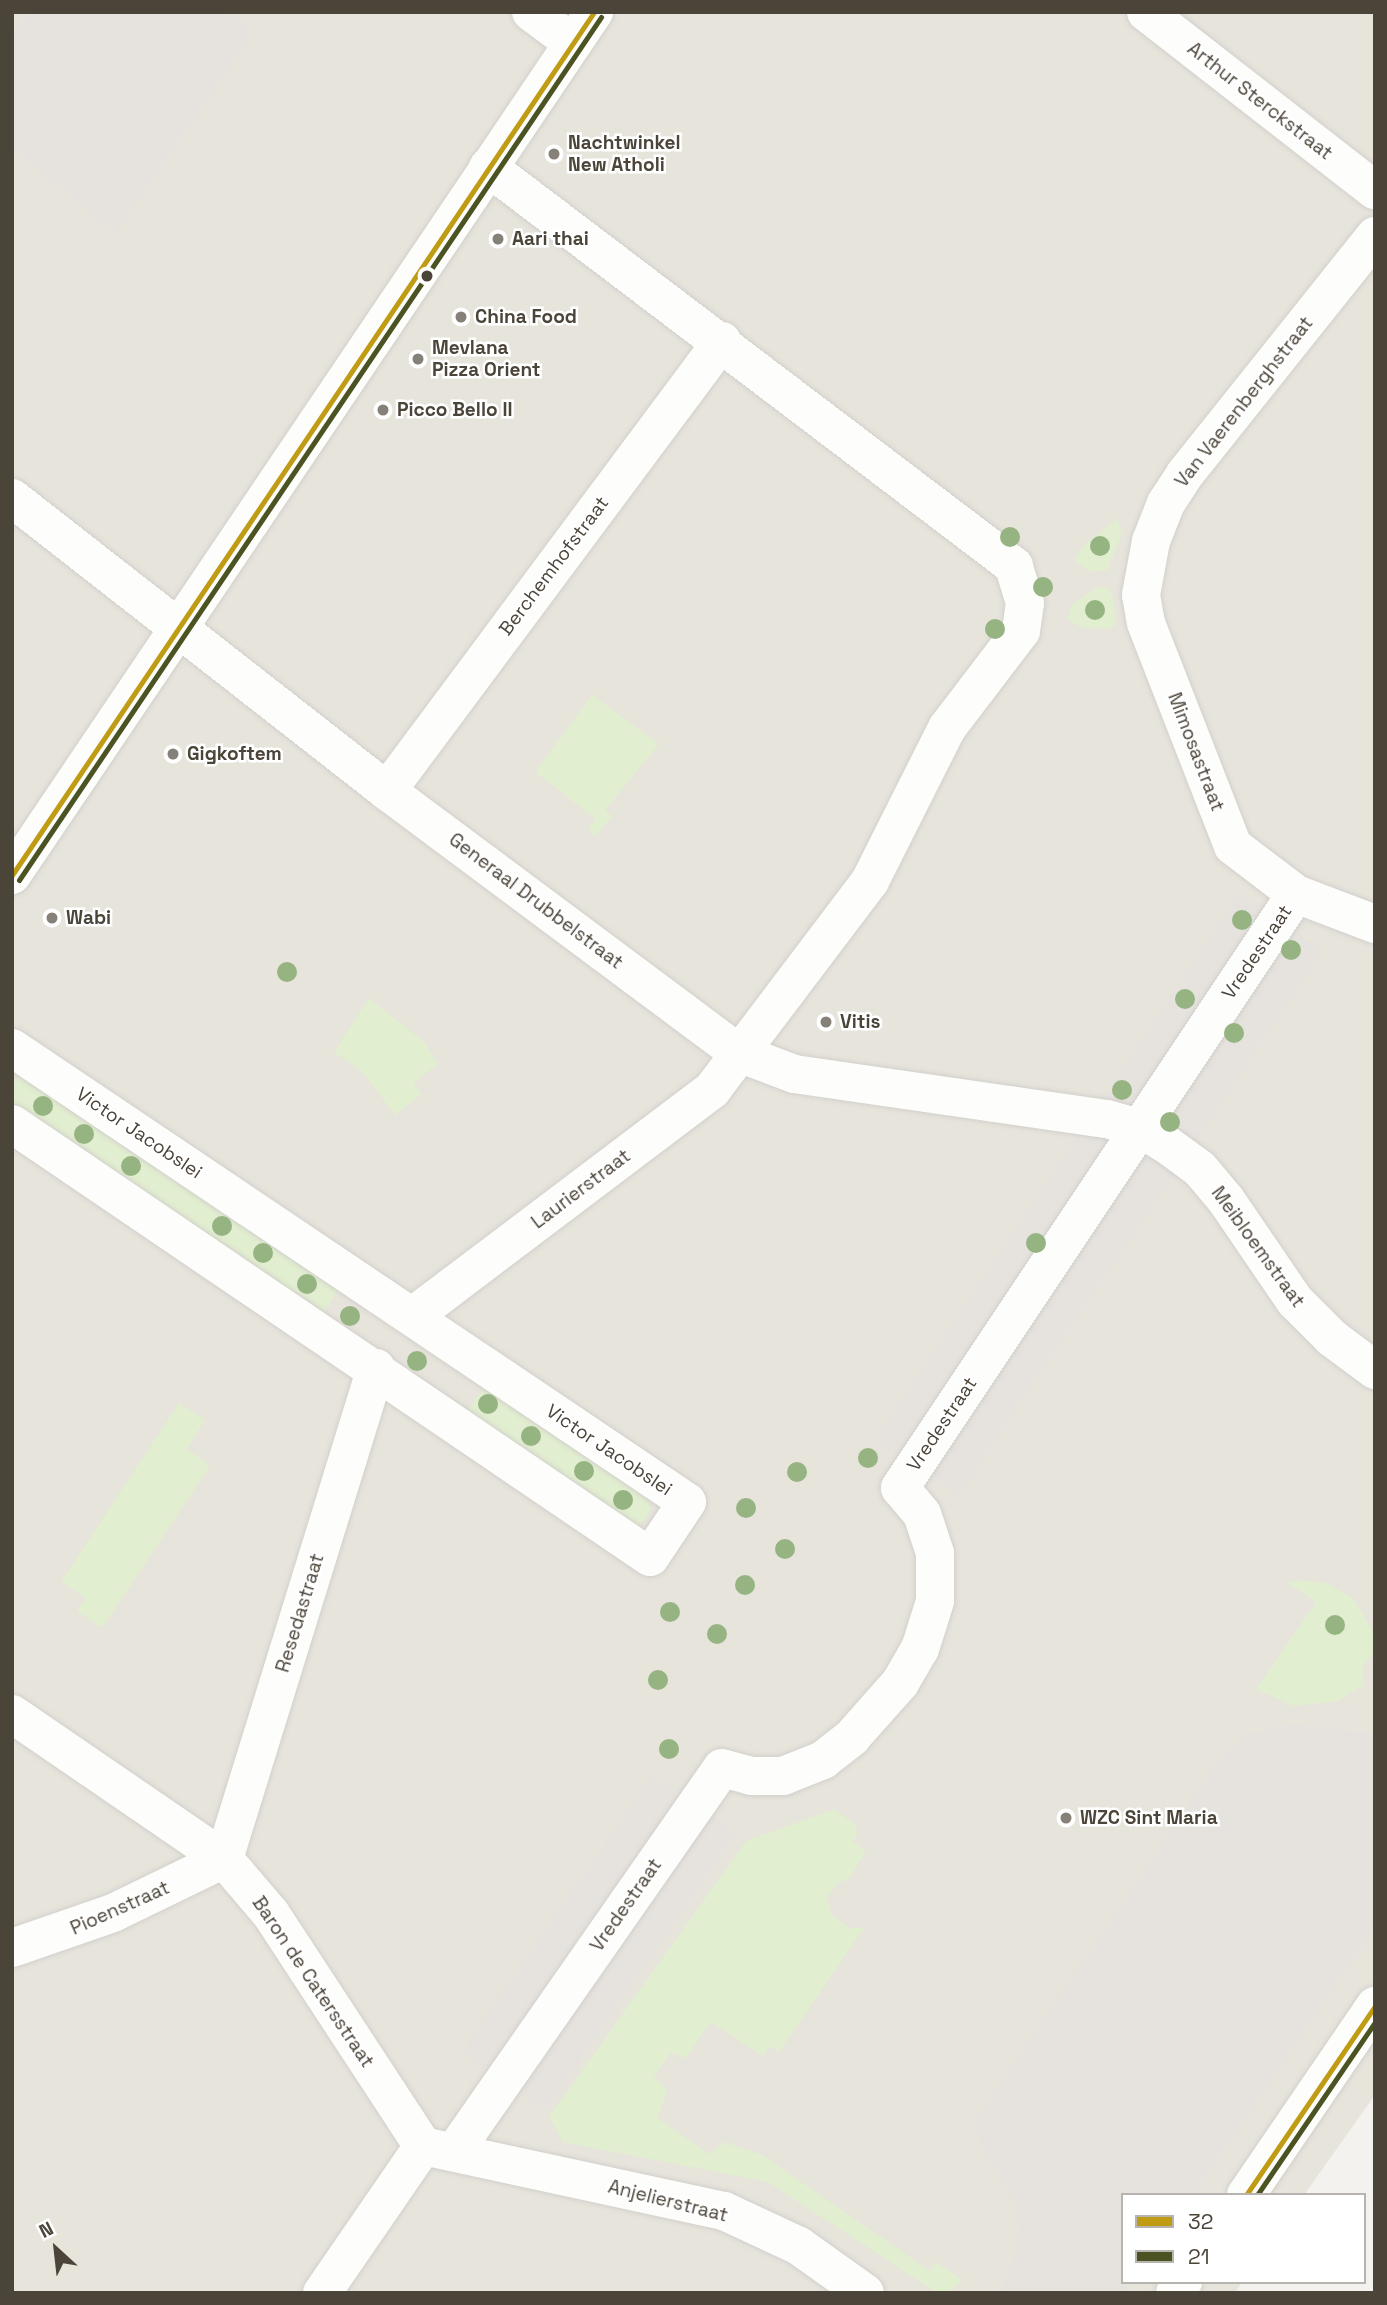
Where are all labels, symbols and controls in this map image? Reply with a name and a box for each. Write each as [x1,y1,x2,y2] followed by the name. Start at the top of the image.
[1183,37,1337,165] street label: Arthur Sterckstraat
[568,132,681,176] place label: Nachtwinkel New Atholi
[546,146,562,162] marker: Nachtwinkel New Atholi
[512,228,589,250] place label: Aari thai
[490,231,506,247] marker: Aari thai
[420,269,434,283] unlabelled marker
[475,306,577,328] place label: China Food
[453,309,469,325] marker: China Food
[1170,312,1318,492] street label: Van Vaerenberghstraat
[432,337,541,381] place label: Mevlana Pizza Orient
[410,351,426,367] marker: Mevlana Pizza Orient
[397,399,512,421] place label: Picco Bello II
[375,402,391,418] marker: Picco Bello II
[494,492,614,640] street label: Berchemhofstraat
[1163,689,1229,815] street label: Mimosastraat
[187,743,282,765] place label: Gigkoftem
[165,746,181,762] marker: Gigkoftem
[444,828,628,974] street label: Generaal Drubbelstraat
[1217,901,1297,1003] street label: Vredestraat
[66,907,111,929] place label: Wabi
[44,910,60,926] marker: Wabi
[840,1011,880,1033] place label: Vitis
[818,1014,834,1030] marker: Vitis
[72,1082,206,1184] street label: Victor Jacobslei
[527,1144,635,1234] street label: Laurierstraat
[1206,1182,1310,1312] street label: Meibloemstraat
[902,1373,982,1475] street label: Vredestraat
[542,1399,676,1501] street label: Victor Jacobslei
[271,1551,329,1675] street label: Resedastraat
[1080,1807,1218,1829] place label: WZC Sint Maria
[1058,1810,1074,1826] marker: WZC Sint Maria
[586,1854,666,1956] street label: Vredestraat
[67,1876,173,1940] street label: Pioenstraat
[247,1892,379,2072] street label: Baron de Catersstraat
[606,2175,730,2227] street label: Anjelierstraat
[1121,2193,1366,2284] legend
[1188,2208,1213,2235] text: 32
[21,2214,91,2284] north arrow
[35,2216,58,2244] text: N
[1188,2243,1209,2270] text: 21

